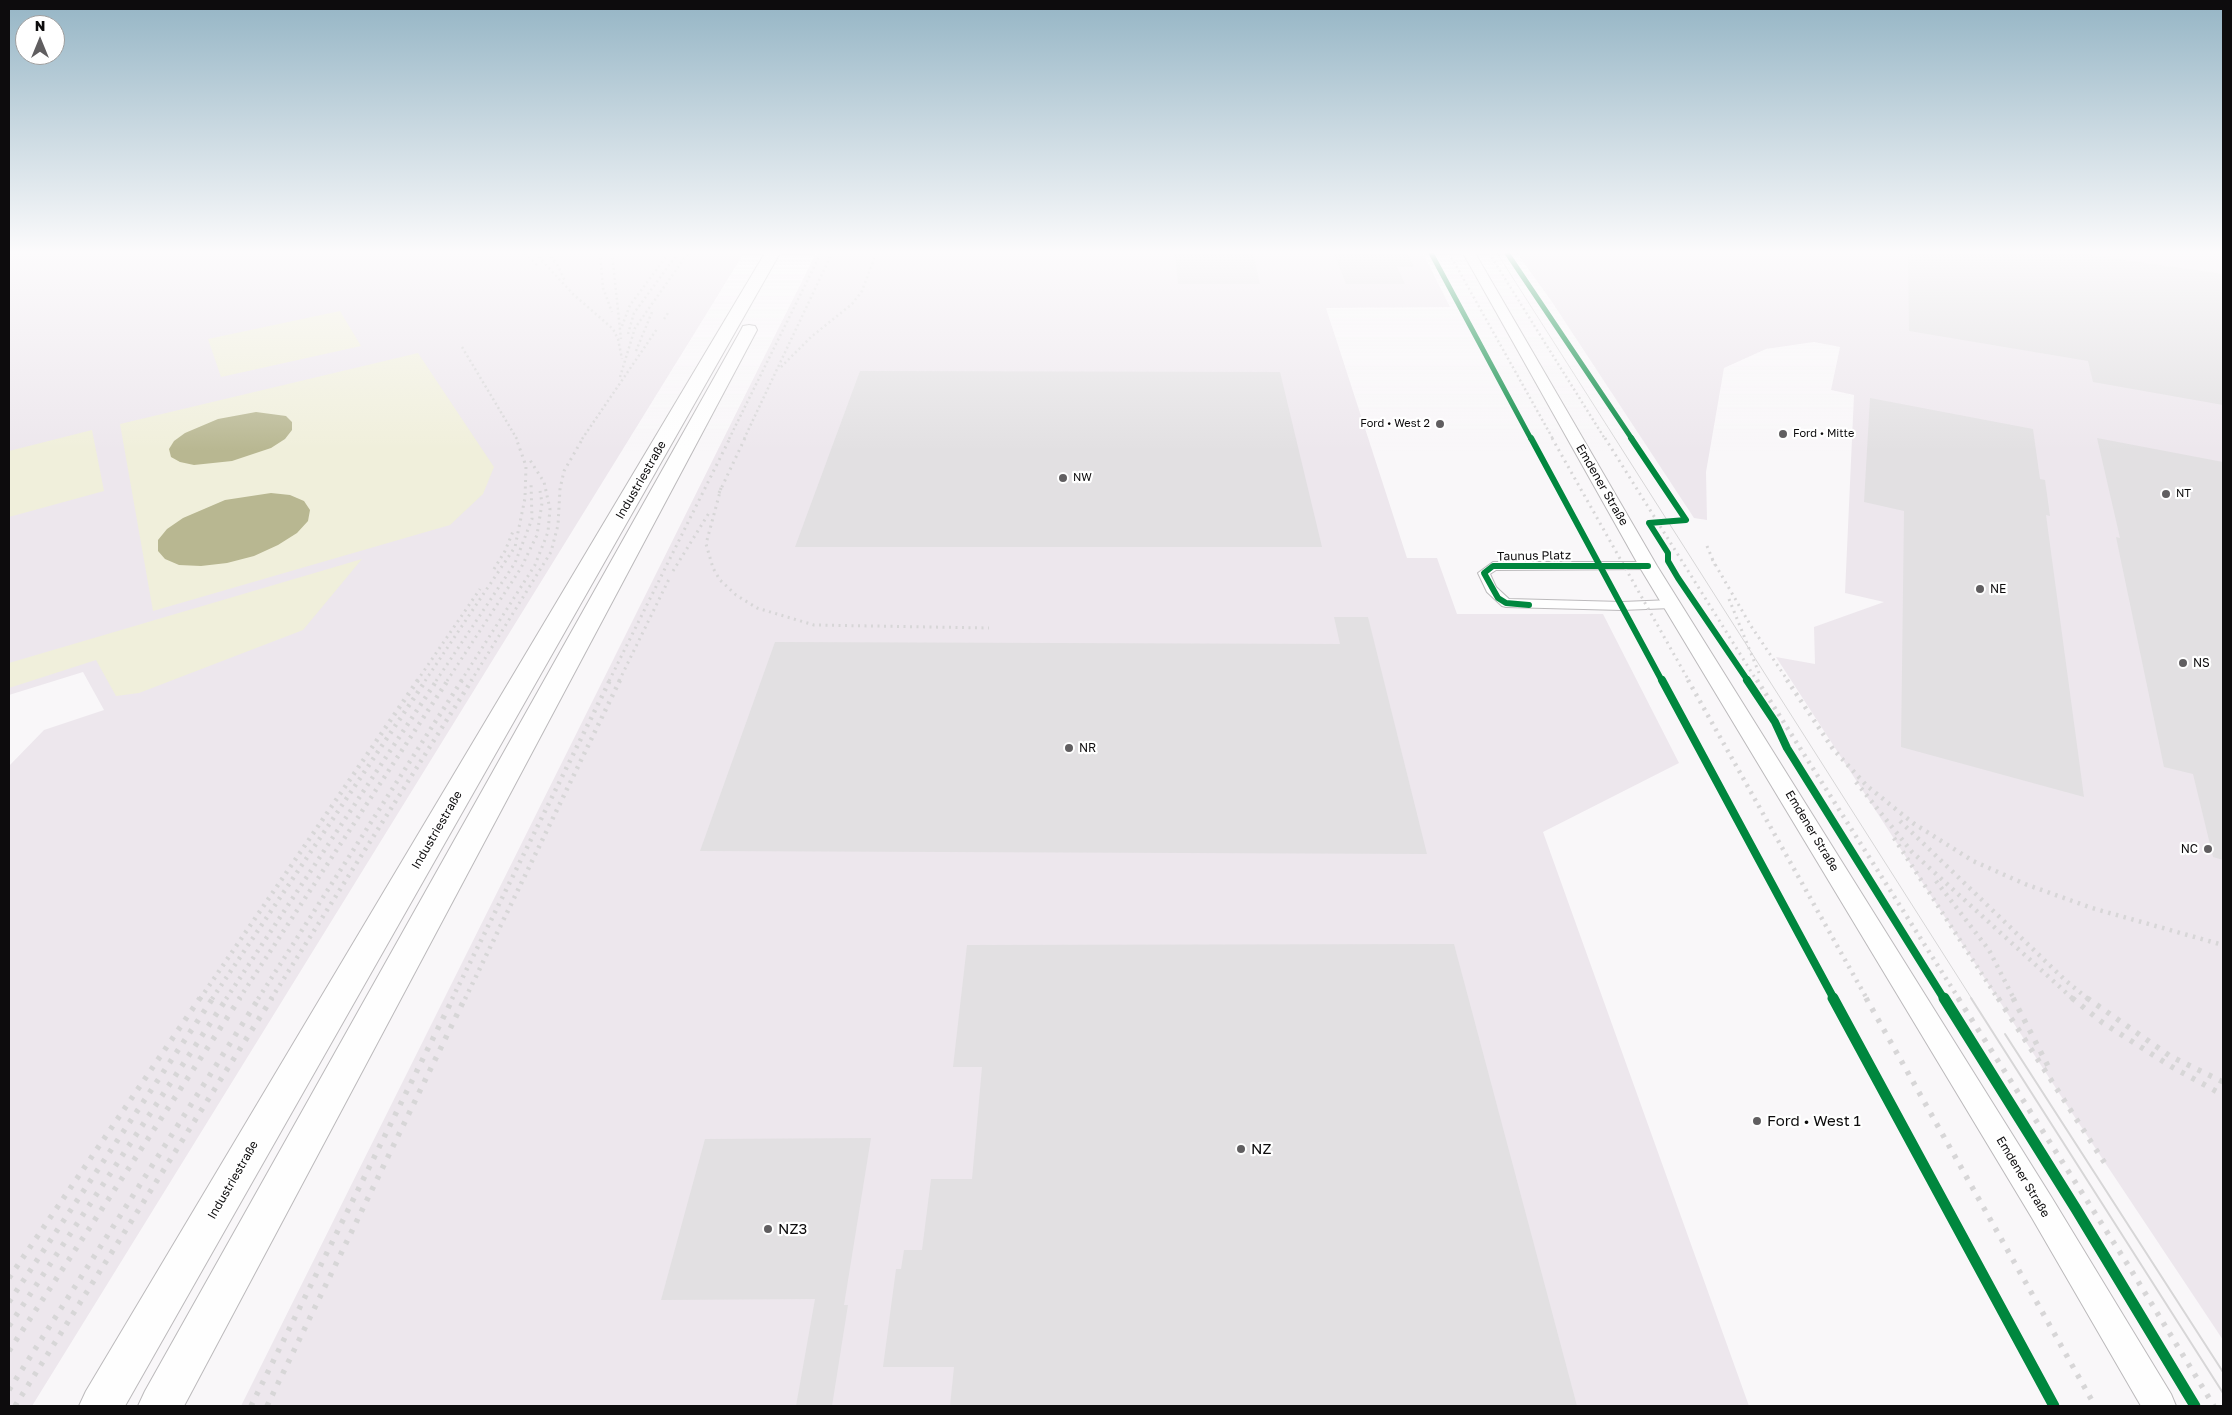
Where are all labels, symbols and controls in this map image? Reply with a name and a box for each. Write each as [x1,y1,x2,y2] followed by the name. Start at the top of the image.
[15,15,65,65] north arrow
[35,17,45,34] text: N
[1360,417,1430,431] place label: Ford • West 2
[1434,418,1446,430] marker: Ford • West 2
[1793,427,1854,441] place label: Ford • Mitte
[1777,428,1789,440] marker: Ford • Mitte
[613,438,669,522] street label: Industriestraße
[1573,442,1631,528] street label: Emdener Straße
[1073,471,1092,485] place label: NW
[1057,472,1069,484] marker: NW
[2176,487,2191,501] place label: NT
[2160,488,2172,500] marker: NT
[1497,548,1571,564] street label: Taunus Platz
[1990,582,2006,596] place label: NE
[1974,583,1986,595] marker: NE
[2193,656,2210,670] place label: NS
[2177,657,2189,669] marker: NS
[1079,741,1096,755] place label: NR
[1063,742,1075,754] marker: NR
[409,788,465,872] street label: Industriestraße
[1782,788,1842,874] street label: Emdener Straße
[2181,842,2198,856] place label: NC
[2202,843,2214,855] marker: NC
[1767,1112,1861,1130] place label: Ford • West 1
[1751,1115,1763,1127] marker: Ford • West 1
[1993,1134,2053,1220] street label: Emdener Straße
[205,1138,261,1222] street label: Industriestraße
[1251,1140,1271,1158] place label: NZ
[1235,1143,1247,1155] marker: NZ
[778,1220,807,1238] place label: NZ3
[762,1223,774,1235] marker: NZ3

